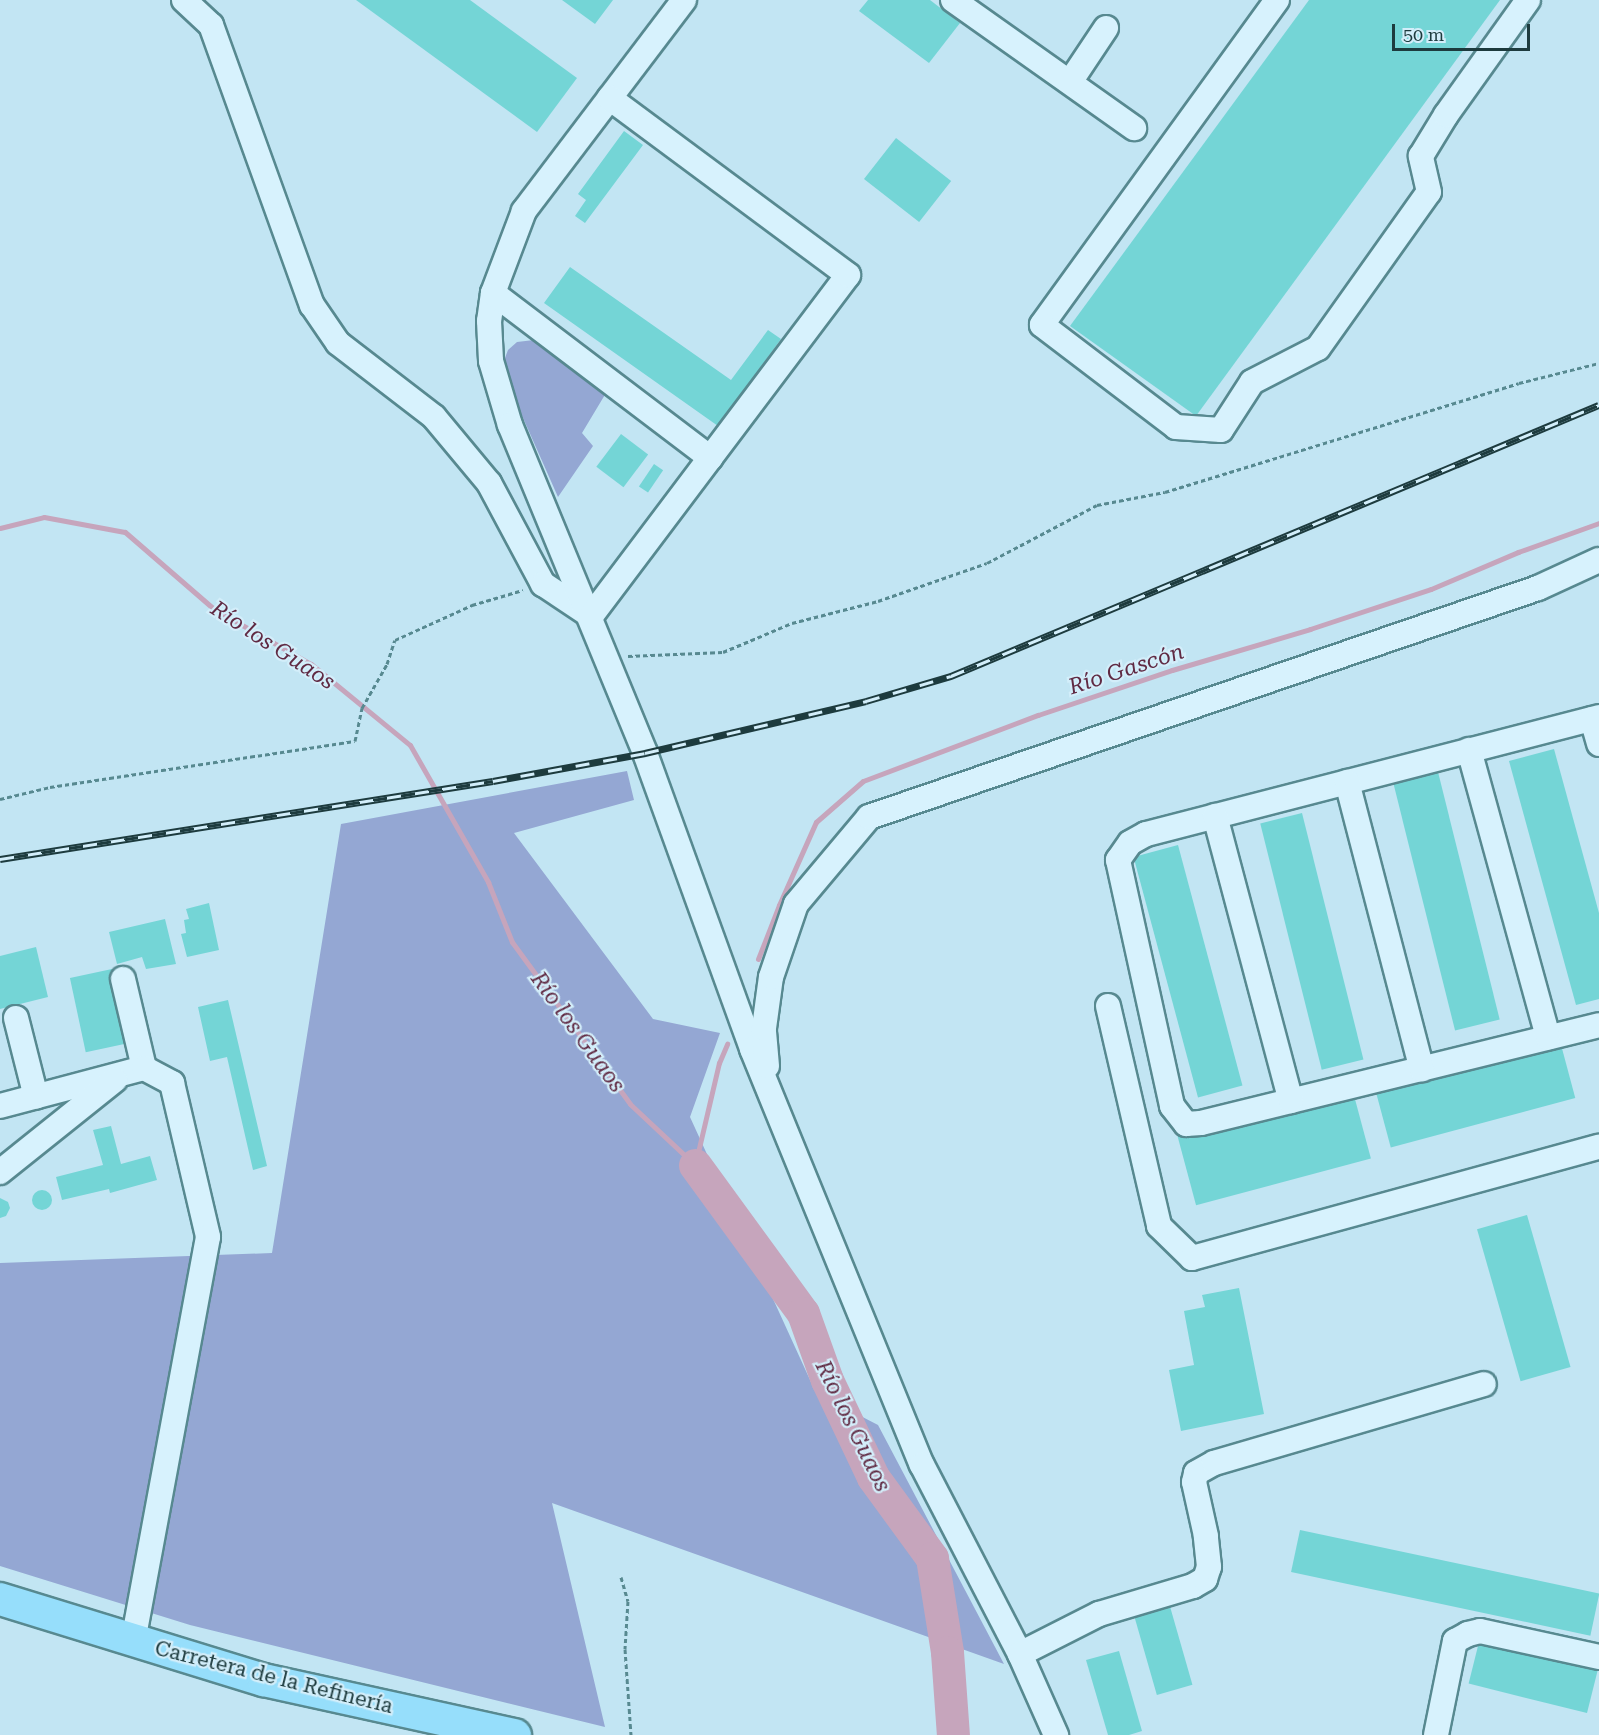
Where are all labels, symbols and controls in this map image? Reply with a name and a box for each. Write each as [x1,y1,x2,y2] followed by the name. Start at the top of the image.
[1395,12,1533,50] scale bar
[1403,24,1444,45] text: 50 m
[206,595,340,695] water label: Río los Guaos
[1065,638,1187,700] water label: Río Gascón
[525,967,631,1097] water label: Río los Guaos
[810,1356,896,1496] water label: Río los Guaos
[152,1635,396,1719] street label: Carretera de la Refinería

